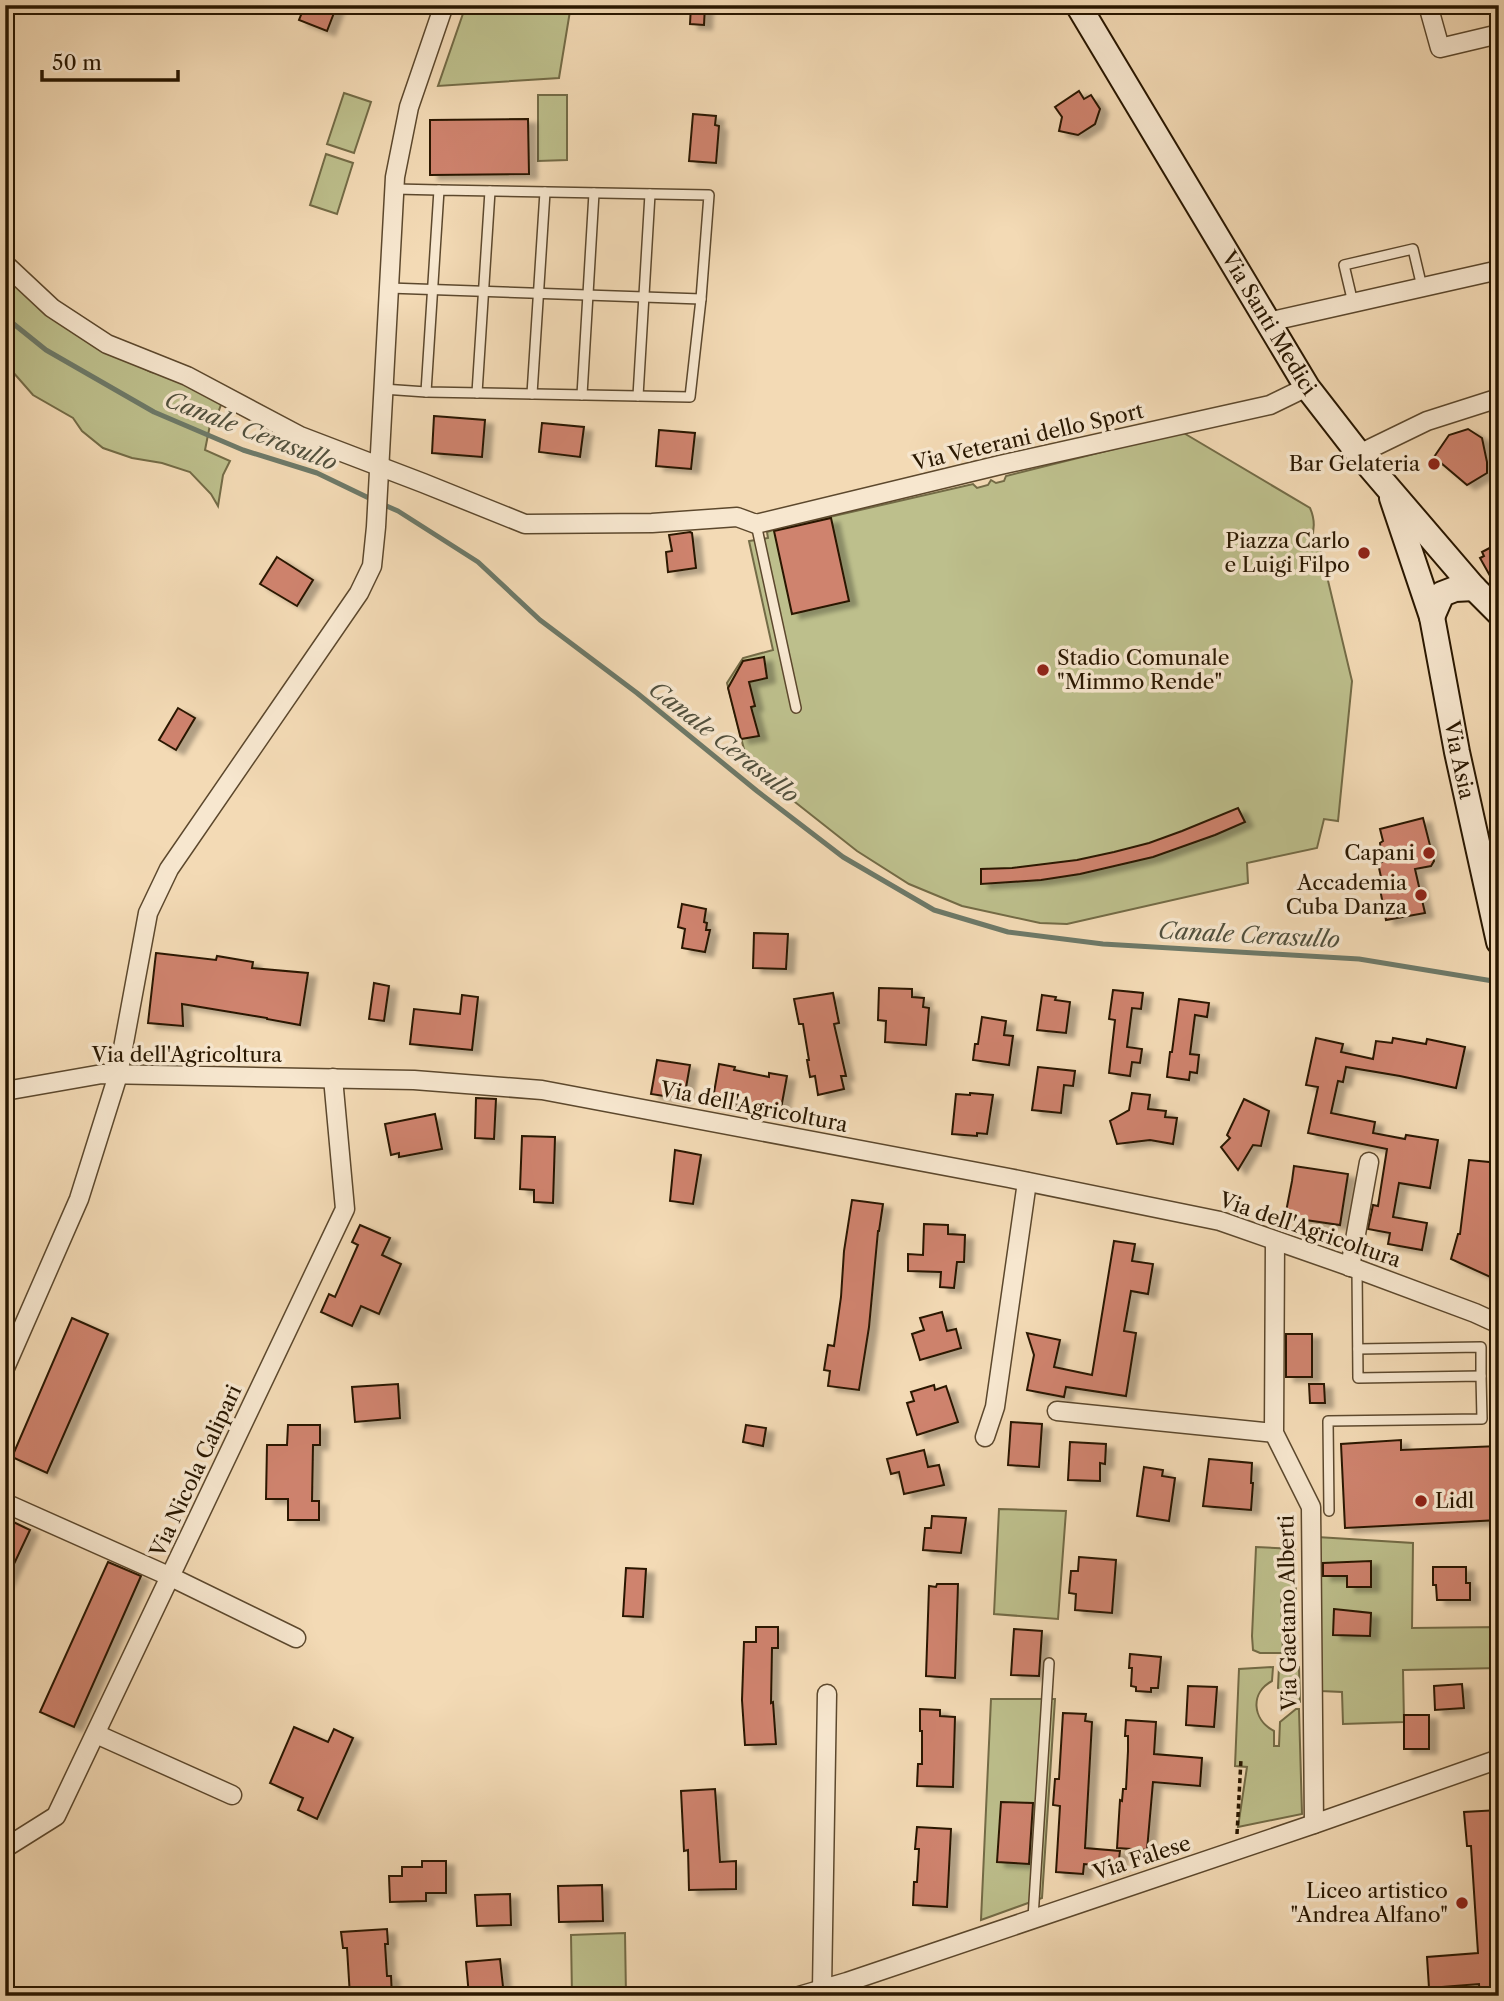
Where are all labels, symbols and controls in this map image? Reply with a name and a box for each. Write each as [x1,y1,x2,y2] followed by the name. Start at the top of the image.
[42,38,178,82] scale bar
[52,50,102,75] text: 50 m
[1216,246,1322,400] street label: Via Santi Medici
[161,385,341,477] water label: Canale Cerasullo
[909,398,1146,476] street label: Via Veterani dello Sport
[1289,451,1421,476] place label: Bar Gelateria
[1426,456,1442,472] marker: Bar Gelateria
[1224,528,1350,577] place label: Piazza Carlo e Luigi Filpo
[1356,545,1372,561] marker: Piazza Carlo e Luigi Filpo
[1057,645,1230,694] place label: Stadio Comunale "Mimmo Rende"
[1035,662,1051,678] marker: Stadio Comunale "Mimmo Rende"
[644,675,805,809] water label: Canale Cerasullo
[1439,718,1480,802] street label: Via Asia
[1344,840,1415,865] place label: Capani
[1421,845,1437,861] marker: Capani
[1286,870,1408,919] place label: Accademia Cuba Danza
[1413,887,1429,903] marker: Accademia Cuba Danza
[1157,916,1341,954] water label: Canale Cerasullo
[91,1042,283,1067] street label: Via dell'Agricoltura
[657,1076,851,1137] street label: Via dell'Agricoltura
[1215,1186,1405,1273] street label: Via dell'Agricoltura
[144,1381,246,1562] street label: Via Nicola Calipari
[1435,1488,1474,1513] place label: Lidl
[1413,1493,1429,1509] marker: Lidl
[1273,1515,1302,1712] street label: Via Gaetano Alberti
[1089,1830,1194,1885] street label: Via Falese
[1290,1878,1448,1927] place label: Liceo artistico "Andrea Alfano"
[1454,1895,1470,1911] marker: Liceo artistico "Andrea Alfano"

